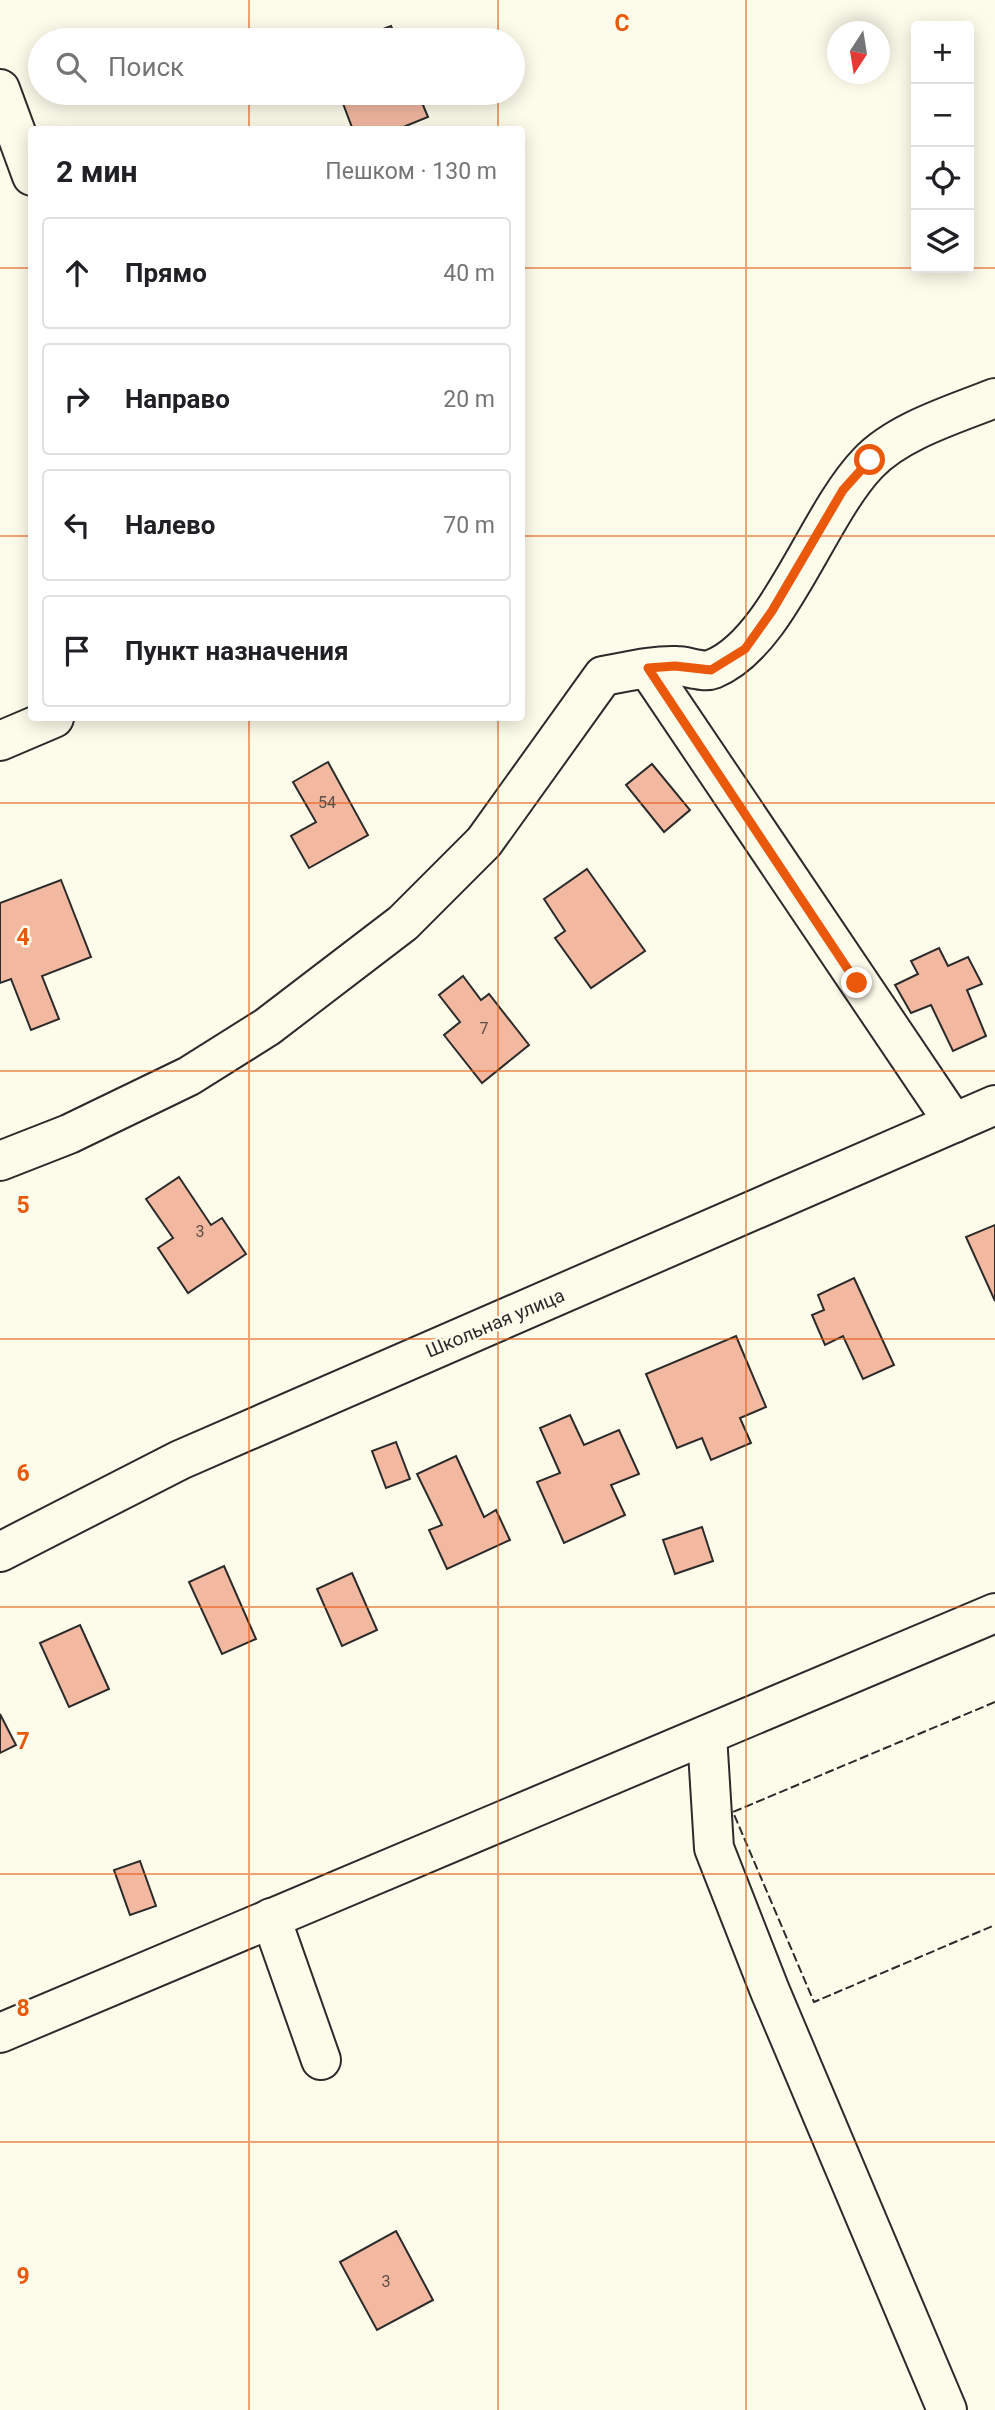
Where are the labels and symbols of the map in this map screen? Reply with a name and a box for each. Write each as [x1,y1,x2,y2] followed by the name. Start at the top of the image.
[614,10,630,37] text: C
[827,21,890,84] north arrow
[854,444,885,475] route start
[318,793,336,812] house number: 54
[16,924,30,951] text: 4
[841,967,872,998] route end
[480,1019,489,1038] house number: 7
[16,1192,30,1219] text: 5
[196,1222,205,1241] house number: 3
[422,1283,568,1363] street label: Школьная улица
[16,1460,30,1487] text: 6
[16,1728,30,1755] text: 7
[16,1995,30,2022] text: 8
[16,2263,30,2290] text: 9
[382,2272,391,2291] house number: 3

